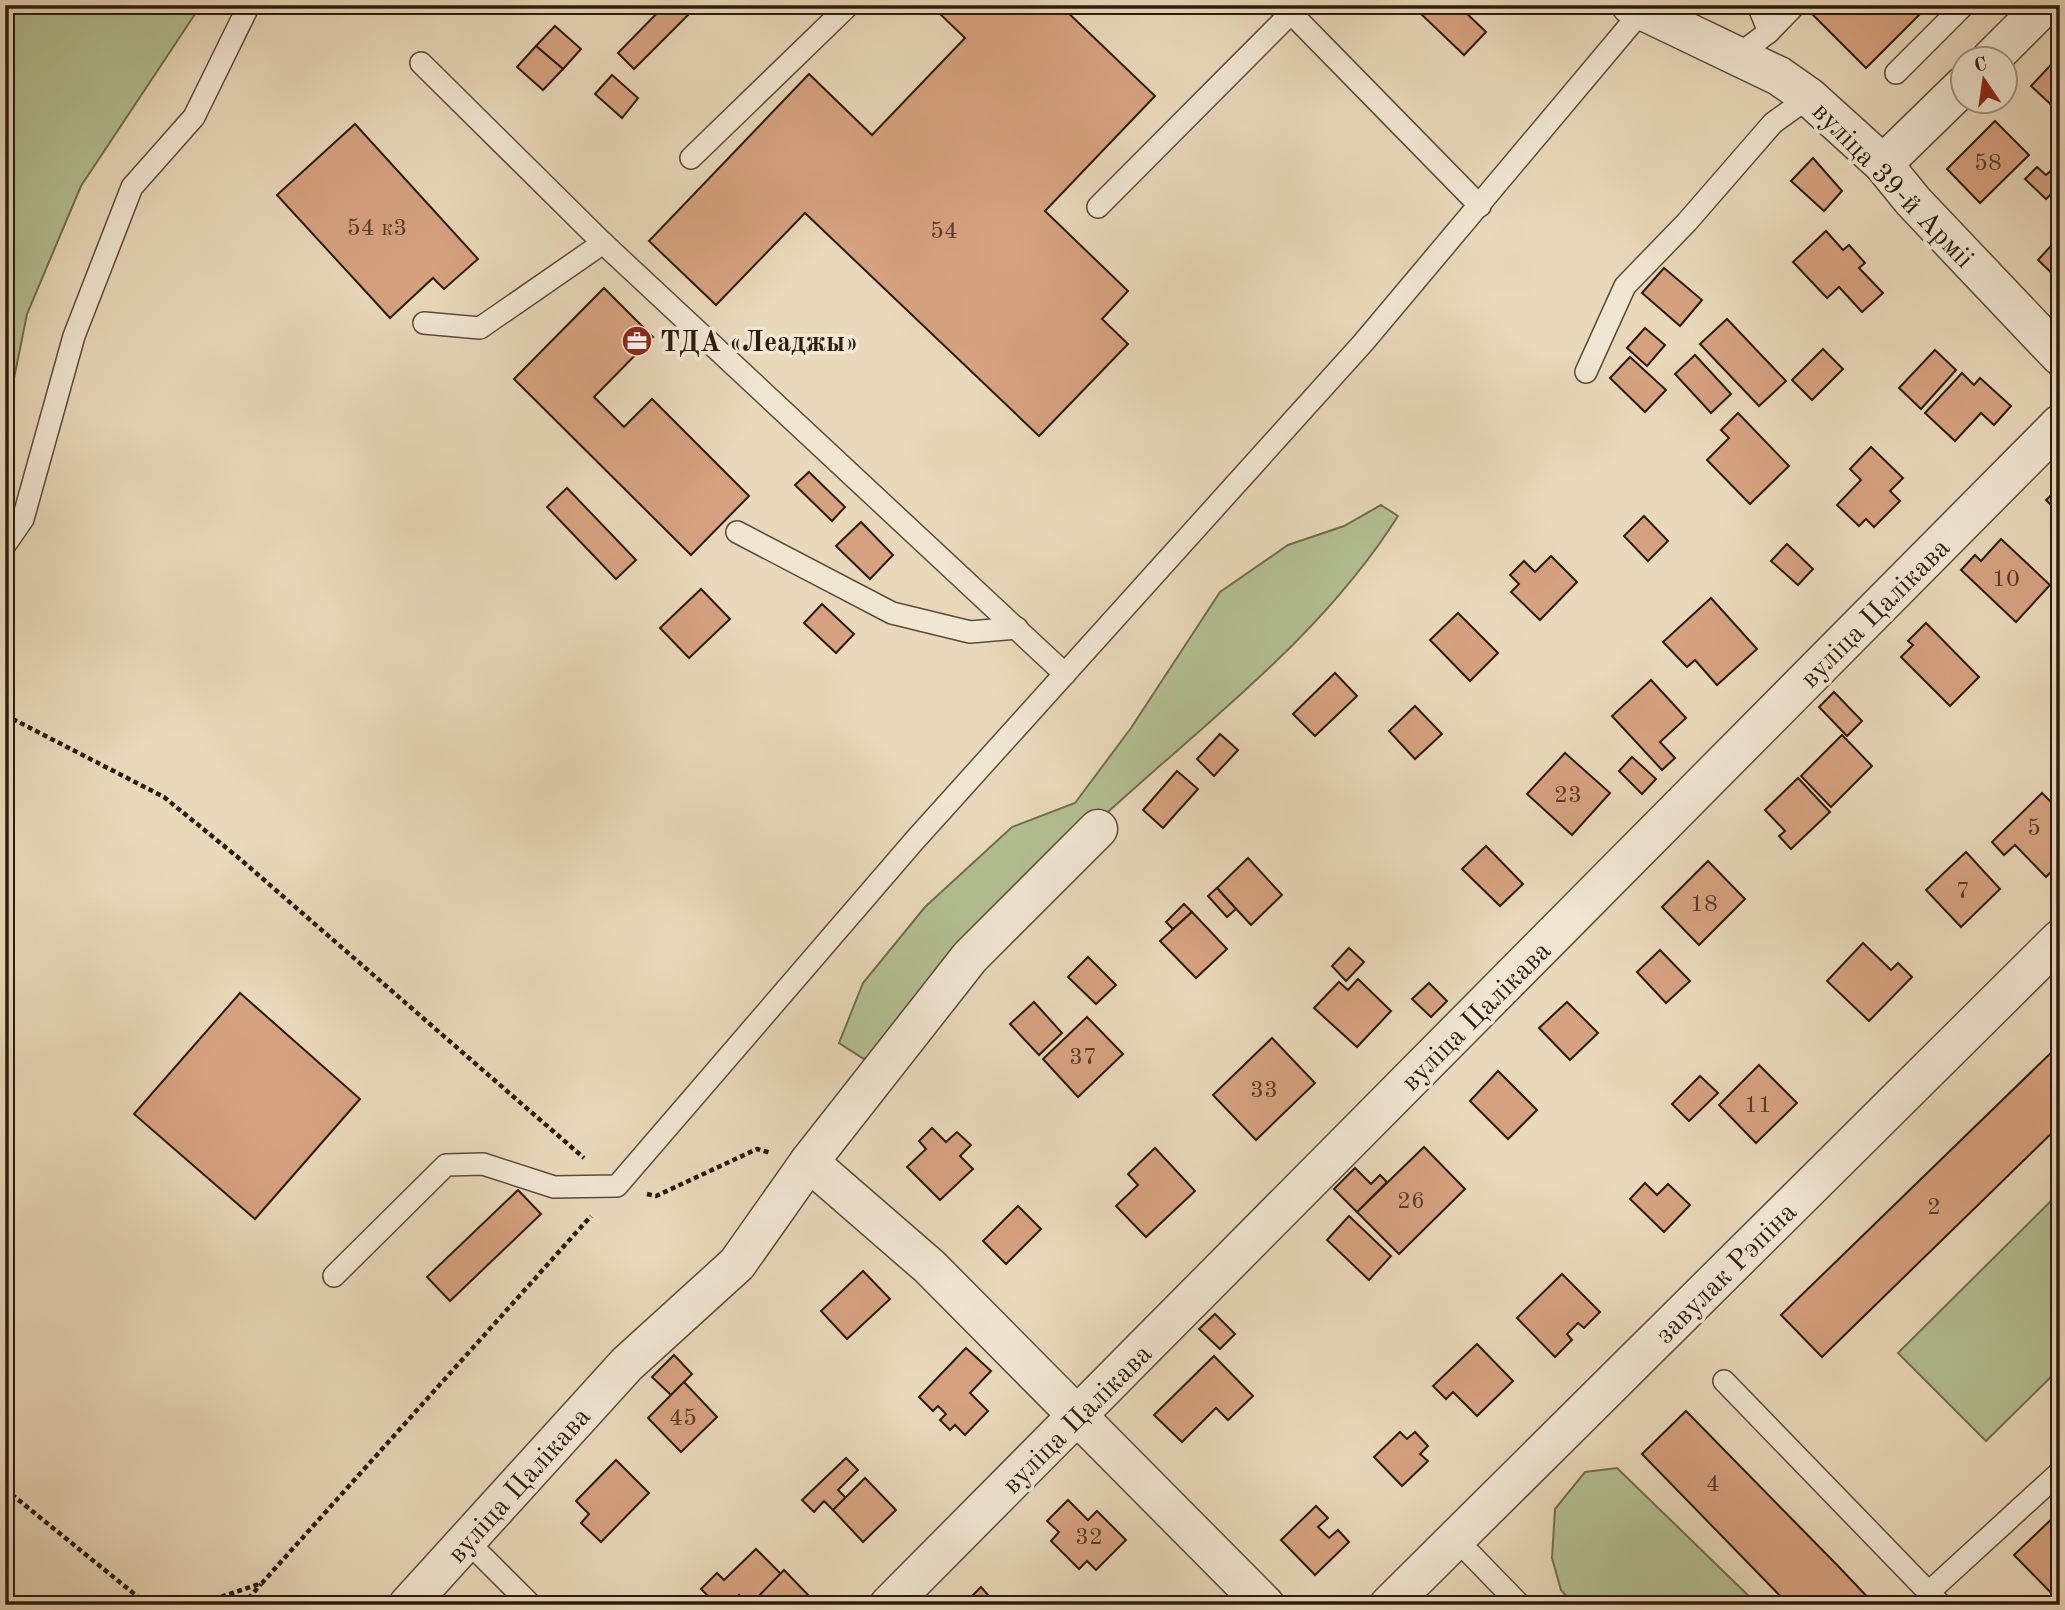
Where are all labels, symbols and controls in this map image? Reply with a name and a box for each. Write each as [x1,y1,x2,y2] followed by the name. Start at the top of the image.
[1950,46,2020,116] north arrow
[1972,55,1989,77] text: С
[1806,98,1978,274] street label: вуліца 39-й Арміі
[1974,152,2002,176] house number: 58
[347,217,407,241] house number: 54 к3
[930,220,958,244] house number: 54
[620,324,654,358] office icon: ТДА «Леаджы»
[660,330,859,358] place label: ТДА «Леаджы»
[1796,534,1956,694] street label: вуліца Цалікава
[1992,568,2020,592] house number: 10
[1554,784,1582,808] house number: 23
[2027,817,2041,841] house number: 5
[1956,880,1970,904] house number: 7
[1690,893,1718,917] house number: 18
[1397,937,1557,1097] street label: вуліца Цалікава
[1069,1046,1097,1070] house number: 37
[1250,1079,1278,1103] house number: 33
[1744,1094,1772,1118] house number: 11
[1397,1190,1425,1214] house number: 26
[1927,1196,1941,1220] house number: 2
[1651,1198,1803,1350] street label: завулак Рэпіна
[998,1340,1158,1500] street label: вуліца Цалікава
[443,1403,597,1569] street label: вуліца Цалікава
[669,1407,697,1431] house number: 45
[1706,1473,1720,1497] house number: 4
[1075,1526,1103,1550] house number: 32

